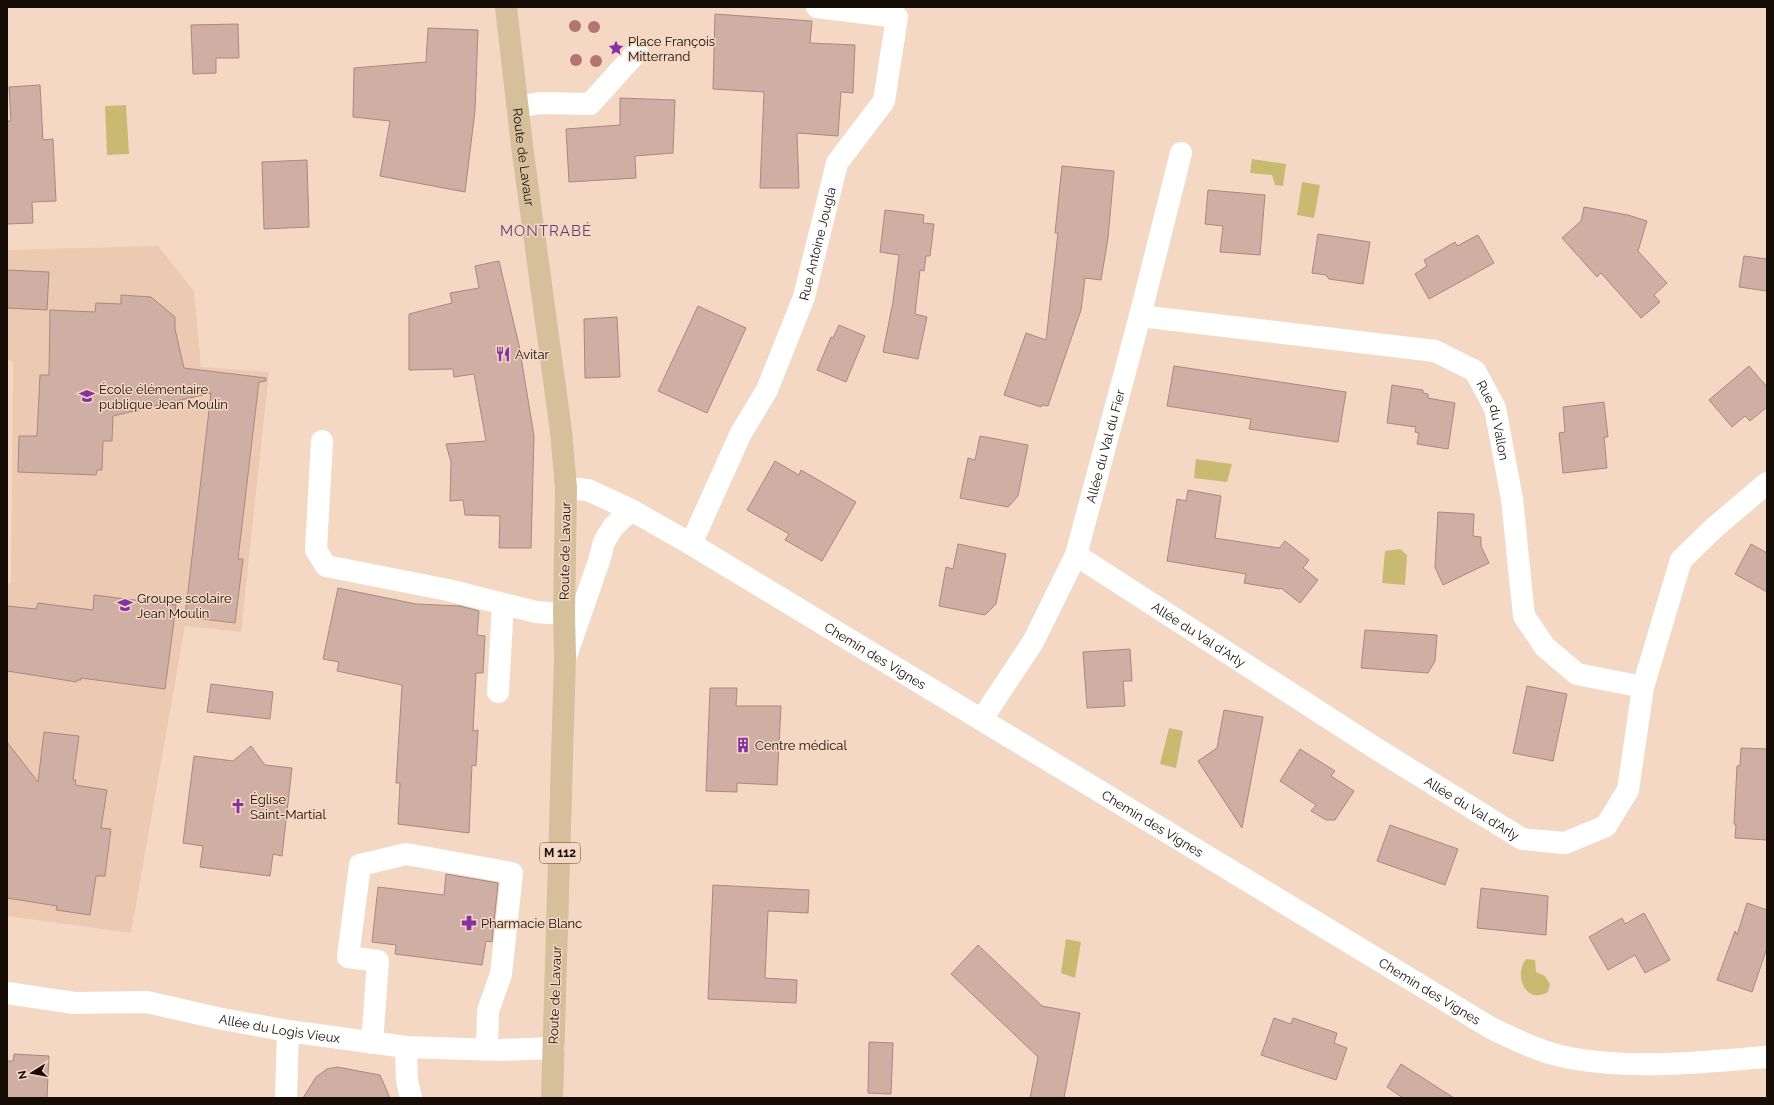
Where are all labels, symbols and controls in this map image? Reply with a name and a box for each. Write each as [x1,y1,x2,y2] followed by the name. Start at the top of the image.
[628,34,715,64] place label: Place François Mitterrand
[607,39,625,57] place icon: Place François Mitterrand
[510,107,538,207] street label: Route de Lavaur
[796,185,838,302] street label: Rue Antoine Jougla
[500,222,592,240] district label: MONTRABÉ
[494,345,512,363] restaurant icon: Avitar
[515,347,550,362] place label: Avitar
[1474,378,1512,461] street label: Rue du Vallon
[99,382,228,412] place label: École élémentaire publique Jean Moulin
[78,387,96,405] school or university icon: École élémentaire publique Jean Moulin
[1083,387,1128,505] street label: Allée du Val du Fier
[557,501,573,600] street label: Route de Lavaur
[137,591,232,621] place label: Groupe scolaire Jean Moulin
[116,596,134,614] school or university icon: Groupe scolaire Jean Moulin
[1149,598,1248,670] street label: Allée du Val d'Arly
[822,619,929,692] street label: Chemin des Vignes
[734,736,752,754] building icon: Centre médical
[755,738,847,753] place label: Centre médical
[1422,773,1522,843] street label: Allée du Val d'Arly
[1099,787,1206,860] street label: Chemin des Vignes
[250,792,326,822] place label: Église Saint-Martial
[229,797,247,815] church icon: Église Saint-Martial
[540,843,580,863] road number: M 112
[460,914,478,932] pharmacy icon: Pharmacie Blanc
[481,916,582,931] place label: Pharmacie Blanc
[546,945,564,1045] street label: Route de Lavaur
[1376,955,1483,1027] street label: Chemin des Vignes
[218,1011,341,1046] street label: Allée du Logis Vieux
[12,1053,52,1093] north arrow
[15,1069,30,1080] text: N

